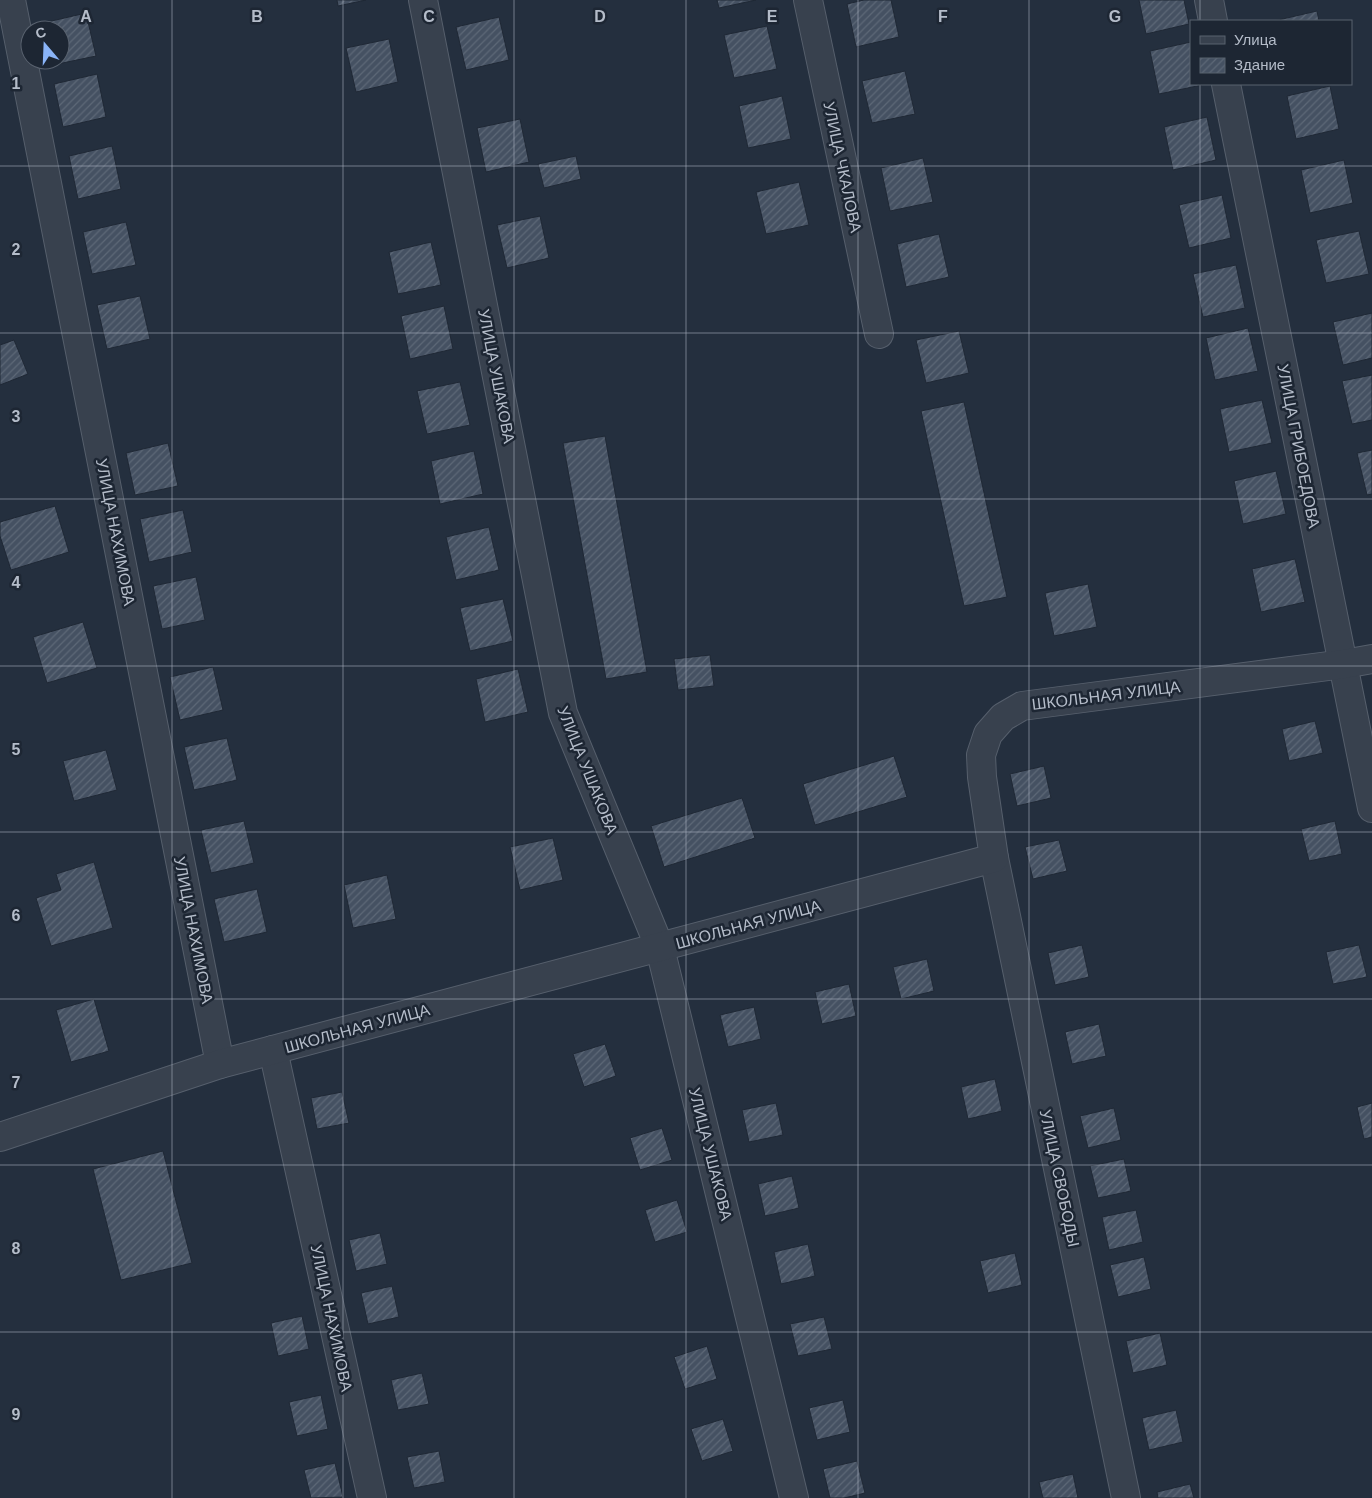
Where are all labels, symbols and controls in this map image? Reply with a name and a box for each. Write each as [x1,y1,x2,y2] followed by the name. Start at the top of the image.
[80,8,92,25] text: A
[251,8,263,25] text: B
[423,8,435,25] text: C
[594,8,606,25] text: D
[767,8,778,25] text: E
[938,8,948,25] text: F
[1109,8,1121,25] text: G
[20,20,70,70] north arrow
[1190,20,1352,85] legend
[33,23,48,42] text: С
[1234,31,1277,48] text: Улица
[1234,56,1285,73] text: Здание
[12,75,21,92] text: 1
[820,100,865,234] street label: УЛИЦА ЧКАЛОВА
[12,241,21,258] text: 2
[475,307,518,445] street label: УЛИЦА УШАКОВА
[1274,363,1323,530] street label: УЛИЦА ГРИБОЕДОВА
[12,408,21,425] text: 3
[93,457,138,607] street label: УЛИЦА НАХИМОВА
[12,574,21,591] text: 4
[1031,678,1182,713] street label: ШКОЛЬНАЯ УЛИЦА
[554,704,621,837] street label: УЛИЦА УШАКОВА
[12,741,21,758] text: 5
[171,855,216,1005] street label: УЛИЦА НАХИМОВА
[674,897,823,952] street label: ШКОЛЬНАЯ УЛИЦА
[12,907,21,924] text: 6
[283,1001,432,1056] street label: ШКОЛЬНАЯ УЛИЦА
[12,1074,21,1091] text: 7
[686,1086,735,1223] street label: УЛИЦА УШАКОВА
[1037,1108,1082,1248] street label: УЛИЦА СВОБОДЫ
[12,1240,21,1257] text: 8
[308,1243,355,1393] street label: УЛИЦА НАХИМОВА
[12,1406,21,1423] text: 9

